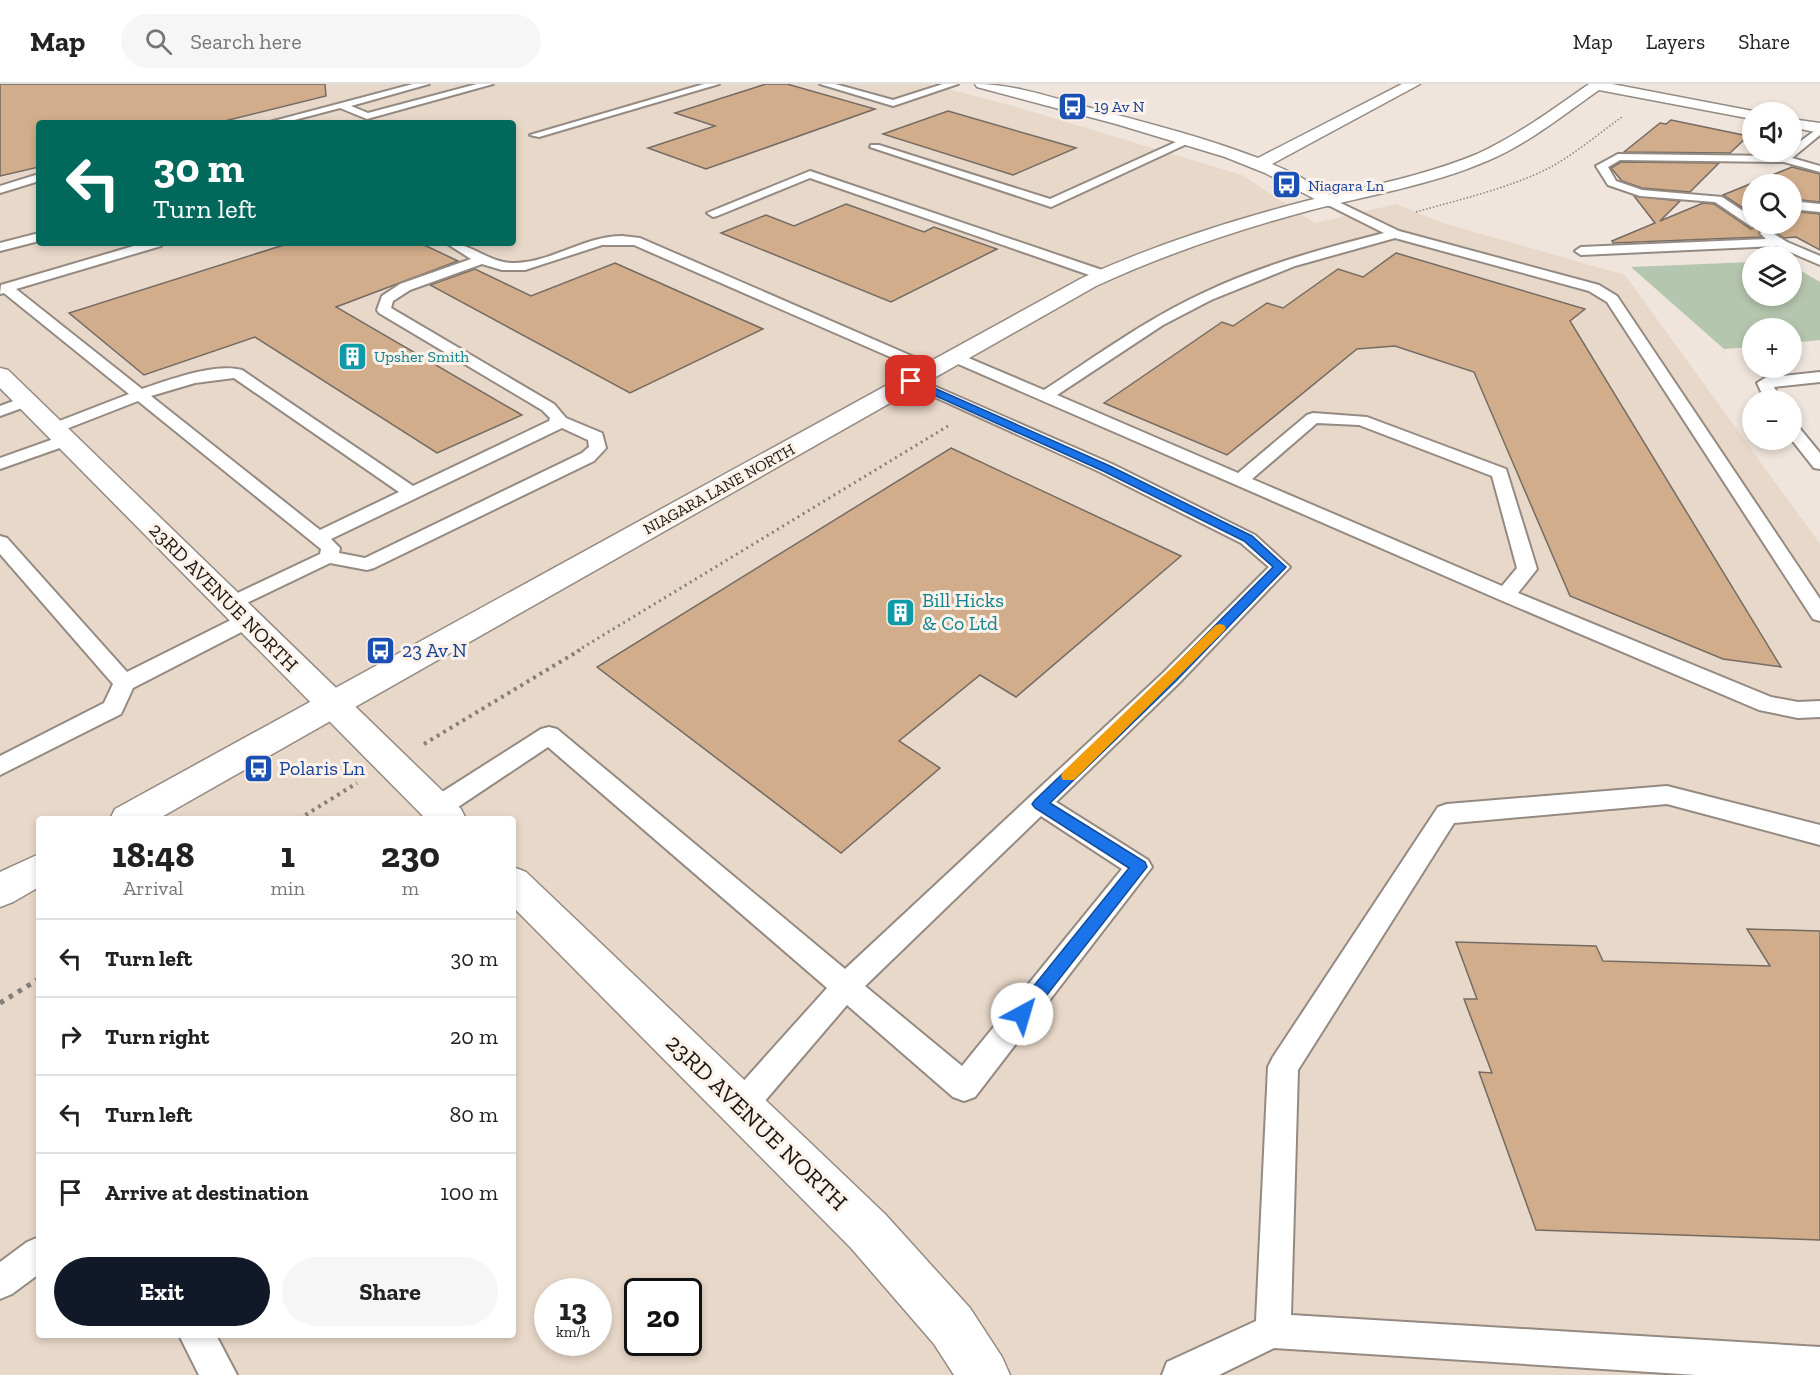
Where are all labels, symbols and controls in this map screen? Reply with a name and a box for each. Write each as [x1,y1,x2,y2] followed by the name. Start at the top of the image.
[121,14,541,68] search box
[30,25,85,58] text: Map
[142,25,175,58] icon: search
[190,28,302,55] text: Search here
[1573,29,1613,54] text: Map
[1646,29,1705,54] text: Layers
[1738,29,1790,54] text: Share
[1057,90,1089,122] bus stop icon: 19 Av N
[1094,97,1145,116] place label: 19 Av N
[1742,102,1802,450] map controls
[1742,102,1802,162] button: sound
[153,142,244,193] text: 30 m
[54,144,132,222] icon: left
[1271,169,1303,201] bus stop icon: Niagara Ln
[1742,174,1802,234] button: search
[1308,176,1385,195] place label: Niagara Ln
[153,193,256,225] text: Turn left
[1742,246,1802,306] button: layers
[1742,318,1802,378] button: +
[337,340,369,372] building icon: Upsher Smith
[374,347,469,366] place label: Upsher Smith
[885,355,936,406] pin
[894,364,927,397] icon: arrive
[1742,390,1802,450] button: −
[640,439,798,539] street label: NIAGARA LANE NORTH
[145,518,303,676] street label: 23RD AVENUE NORTH
[922,588,1004,635] place label: Bill Hicks & Co Ltd
[885,596,917,628] building icon: Bill Hicks & Co Ltd
[365,634,397,666] bus stop icon: 23 Av N
[402,638,467,662] place label: 23 Av N
[242,752,274,784] bus stop icon: Polaris Ln
[279,756,365,780] place label: Polaris Ln
[112,833,195,876] text: 18:48
[280,833,295,876] text: 1
[381,833,440,876] text: 230
[123,876,183,900] text: Arrival
[271,876,305,900] text: min
[402,876,419,900] text: m
[54,942,87,975] icon: left
[105,945,192,972] text: Turn left
[451,945,498,972] text: 30 m
[990,982,1054,1046] position arrow
[54,1020,87,1053] icon: right
[105,1023,209,1050] text: Turn right
[450,1023,498,1050] text: 20 m
[660,1028,854,1216] street label: 23RD AVENUE NORTH
[54,1098,87,1131] icon: left
[105,1101,192,1128] text: Turn left
[450,1101,498,1128] text: 80 m
[54,1176,87,1209] icon: arrive
[105,1179,308,1206] text: Arrive at destination
[440,1179,498,1206] text: 100 m
[54,1257,270,1326] button: Exit
[282,1257,498,1326] button: Share
[624,1278,702,1356] speed limit sign: 20
[559,1292,587,1328] text: 13
[556,1323,590,1341] text: km/h

